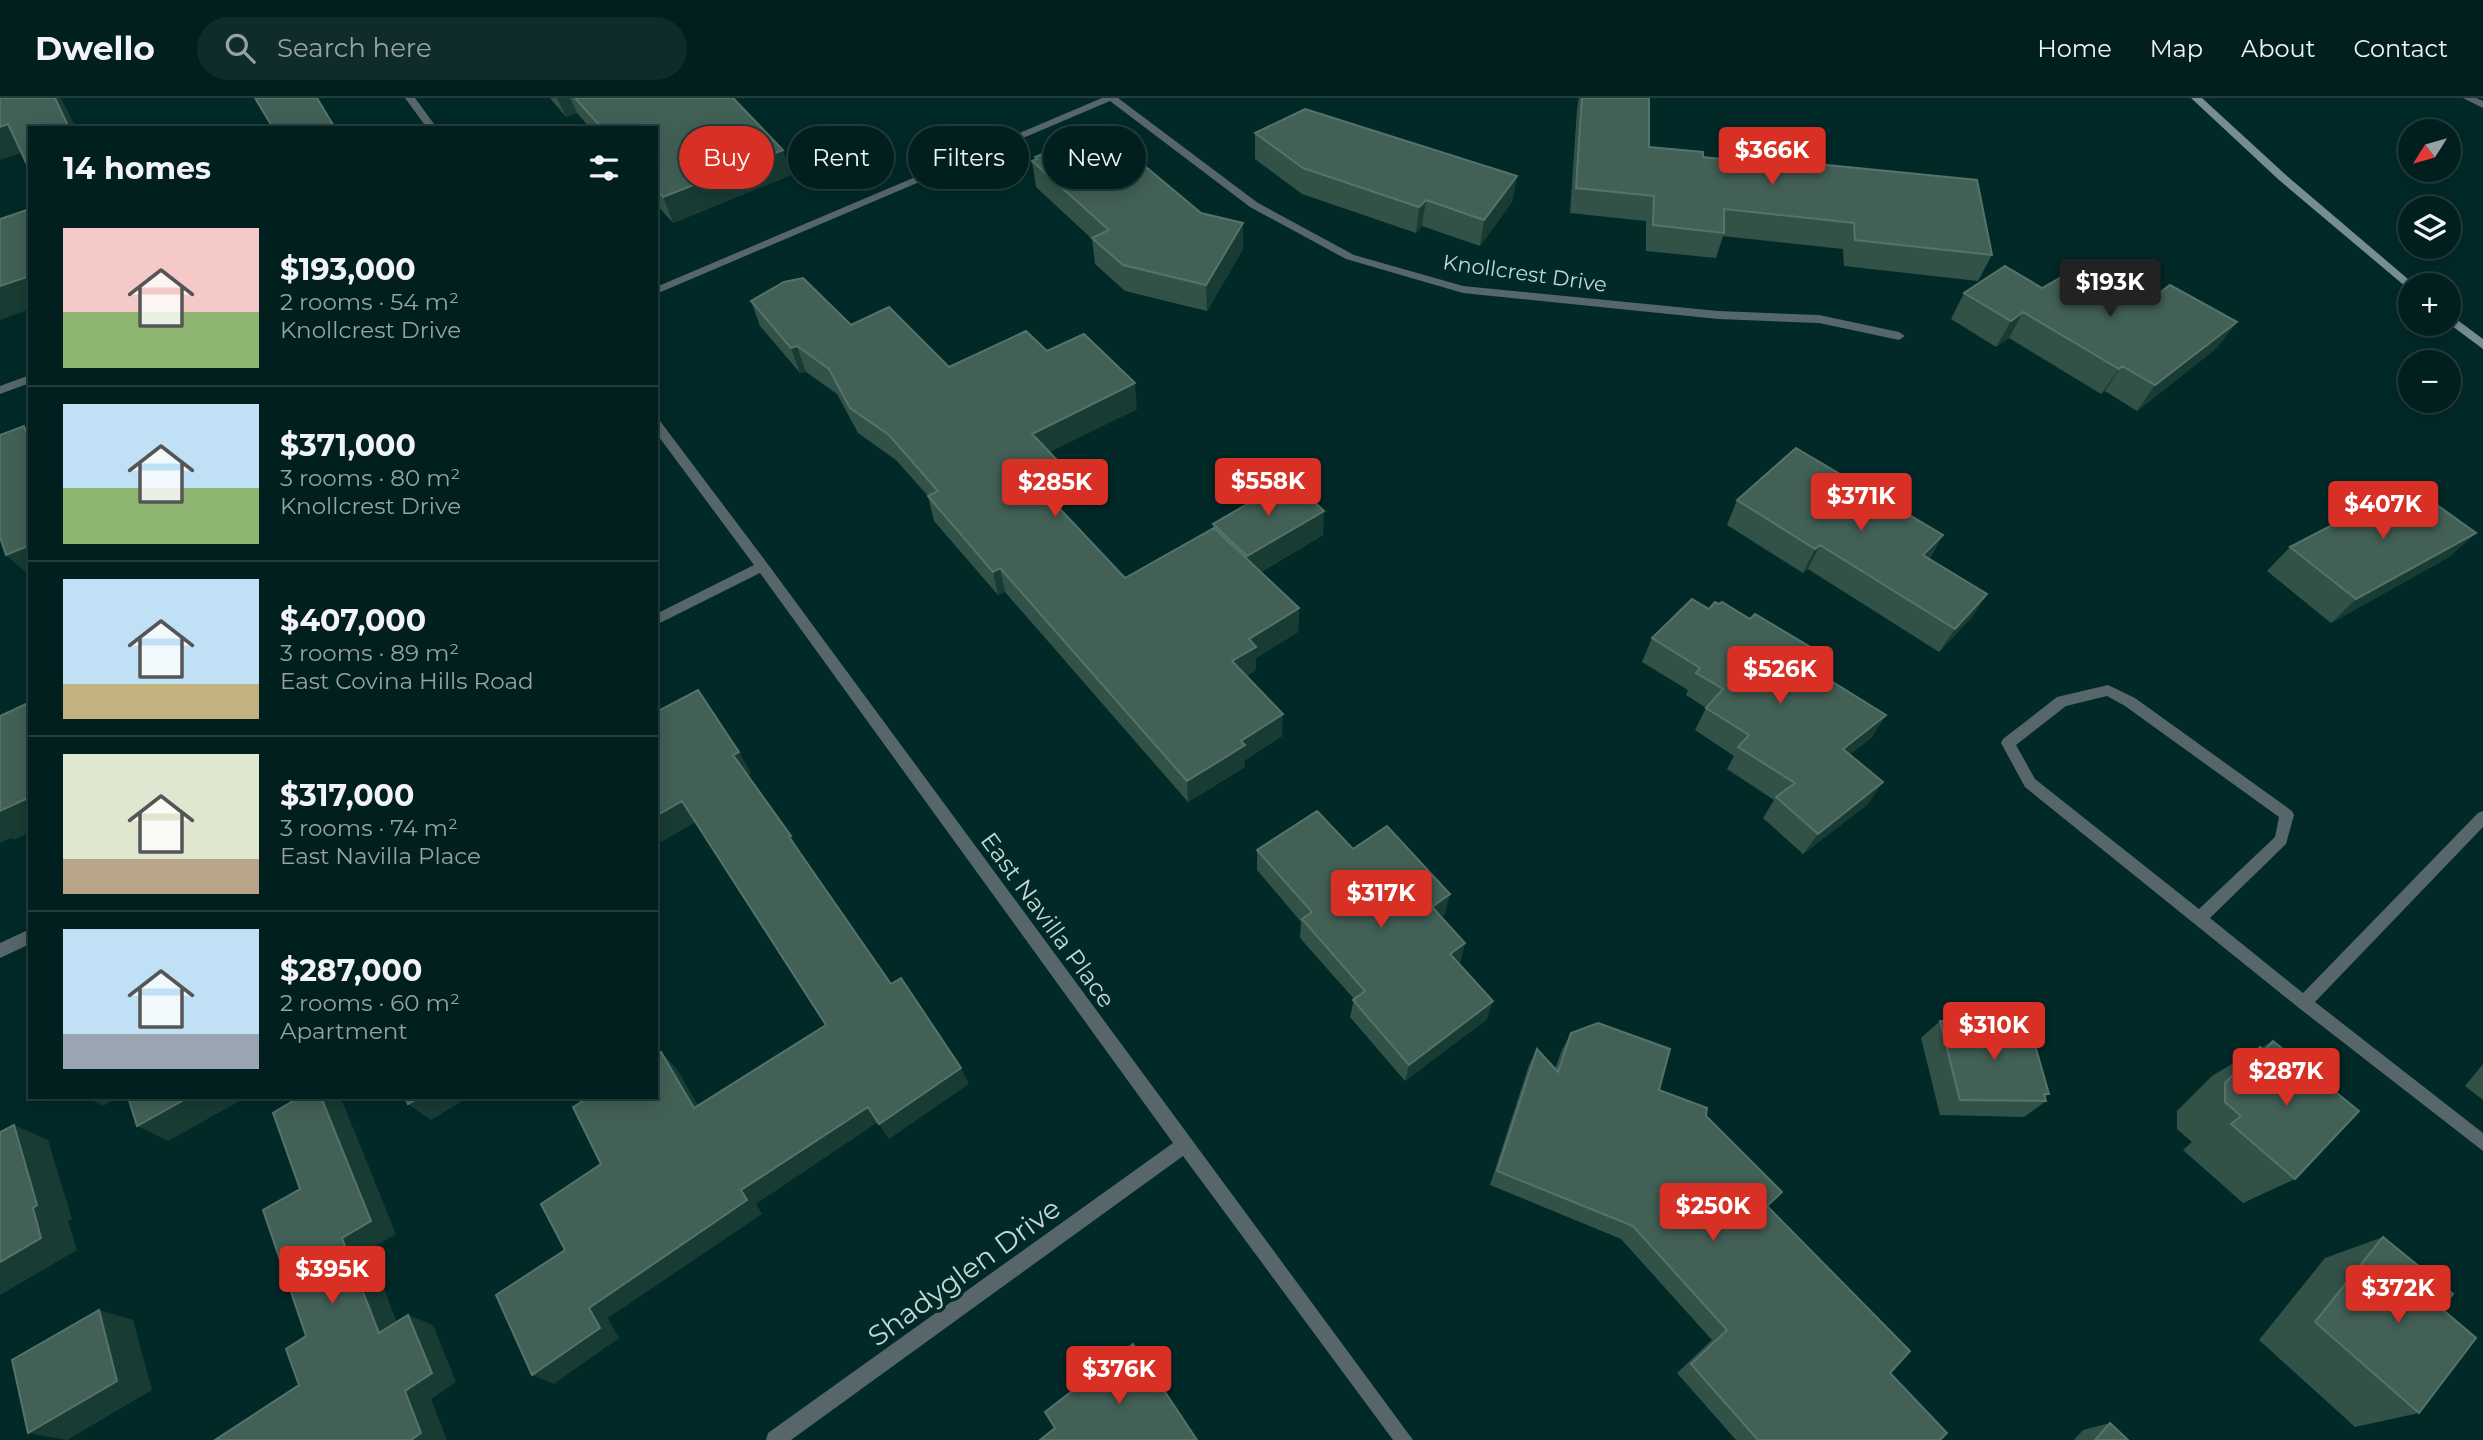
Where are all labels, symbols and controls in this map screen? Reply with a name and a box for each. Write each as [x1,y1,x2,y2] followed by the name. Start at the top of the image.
[197,17,687,80] search box
[35,28,155,68] text: Dwello
[221,29,259,67] icon: search
[277,32,432,64] text: Search here
[2037,34,2112,63] text: Home
[2150,34,2203,63] text: Map
[2241,34,2315,63] text: About
[2353,34,2448,63] text: Contact
[2398,119,2460,182] north arrow
[2398,119,2461,413] map controls
[679,126,774,189] chip: Buy
[788,126,894,189] chip: Rent
[908,126,1029,189] chip: Filters
[1043,126,1146,189] chip: New
[1723,127,1821,187] pin: $366K
[1735,136,1809,164] text: $366K
[585,149,623,187] icon: filters
[63,150,211,187] text: 14 homes
[2398,196,2461,259] button: layers
[1441,249,1609,297] street label: Knollcrest Drive
[280,251,416,288] text: $193,000
[119,256,203,340] icon: home
[2061,260,2159,319] pin: $193K
[2076,268,2144,296] text: $193K
[2398,273,2461,336] button: +
[280,288,459,316] text: 2 rooms · 54 m²
[280,316,461,344] text: Knollcrest Drive
[2398,350,2461,413] button: −
[280,427,416,464] text: $371,000
[119,432,203,516] icon: home
[1219,458,1317,518] pin: $558K
[1006,460,1104,519] pin: $285K
[280,464,460,492] text: 3 rooms · 80 m²
[1231,467,1305,495] text: $558K
[1018,468,1092,496] text: $285K
[1812,474,1910,533] pin: $371K
[1827,482,1895,510] text: $371K
[2334,482,2432,541] pin: $407K
[2344,490,2422,518] text: $407K
[280,492,461,520] text: Knollcrest Drive
[280,602,426,639] text: $407,000
[119,607,203,691] icon: home
[280,639,459,667] text: 3 rooms · 89 m²
[1731,646,1829,706] pin: $526K
[1743,655,1817,683] text: $526K
[280,667,534,695] text: East Covina Hills Road
[280,777,414,814] text: $317,000
[119,782,203,866] icon: home
[280,814,458,842] text: 3 rooms · 74 m²
[975,827,1121,1013] street label: East Navilla Place
[280,842,481,870] text: East Navilla Place
[1332,870,1430,930] pin: $317K
[1347,879,1415,907] text: $317K
[280,952,422,989] text: $287,000
[119,957,203,1041] icon: home
[280,989,460,1017] text: 2 rooms · 60 m²
[1945,1002,2043,1062] pin: $310K
[1959,1011,2029,1039] text: $310K
[280,1017,408,1045] text: Apartment
[2237,1048,2335,1108] pin: $287K
[2249,1057,2323,1085] text: $287K
[1664,1184,1762,1243] pin: $250K
[861,1191,1067,1353] street label: Shadyglen Drive
[1676,1192,1750,1220] text: $250K
[283,1246,381,1306] pin: $395K
[295,1255,369,1283] text: $395K
[2349,1266,2447,1325] pin: $372K
[2362,1274,2434,1302] text: $372K
[1070,1346,1168,1406] pin: $376K
[1082,1355,1156,1383] text: $376K

